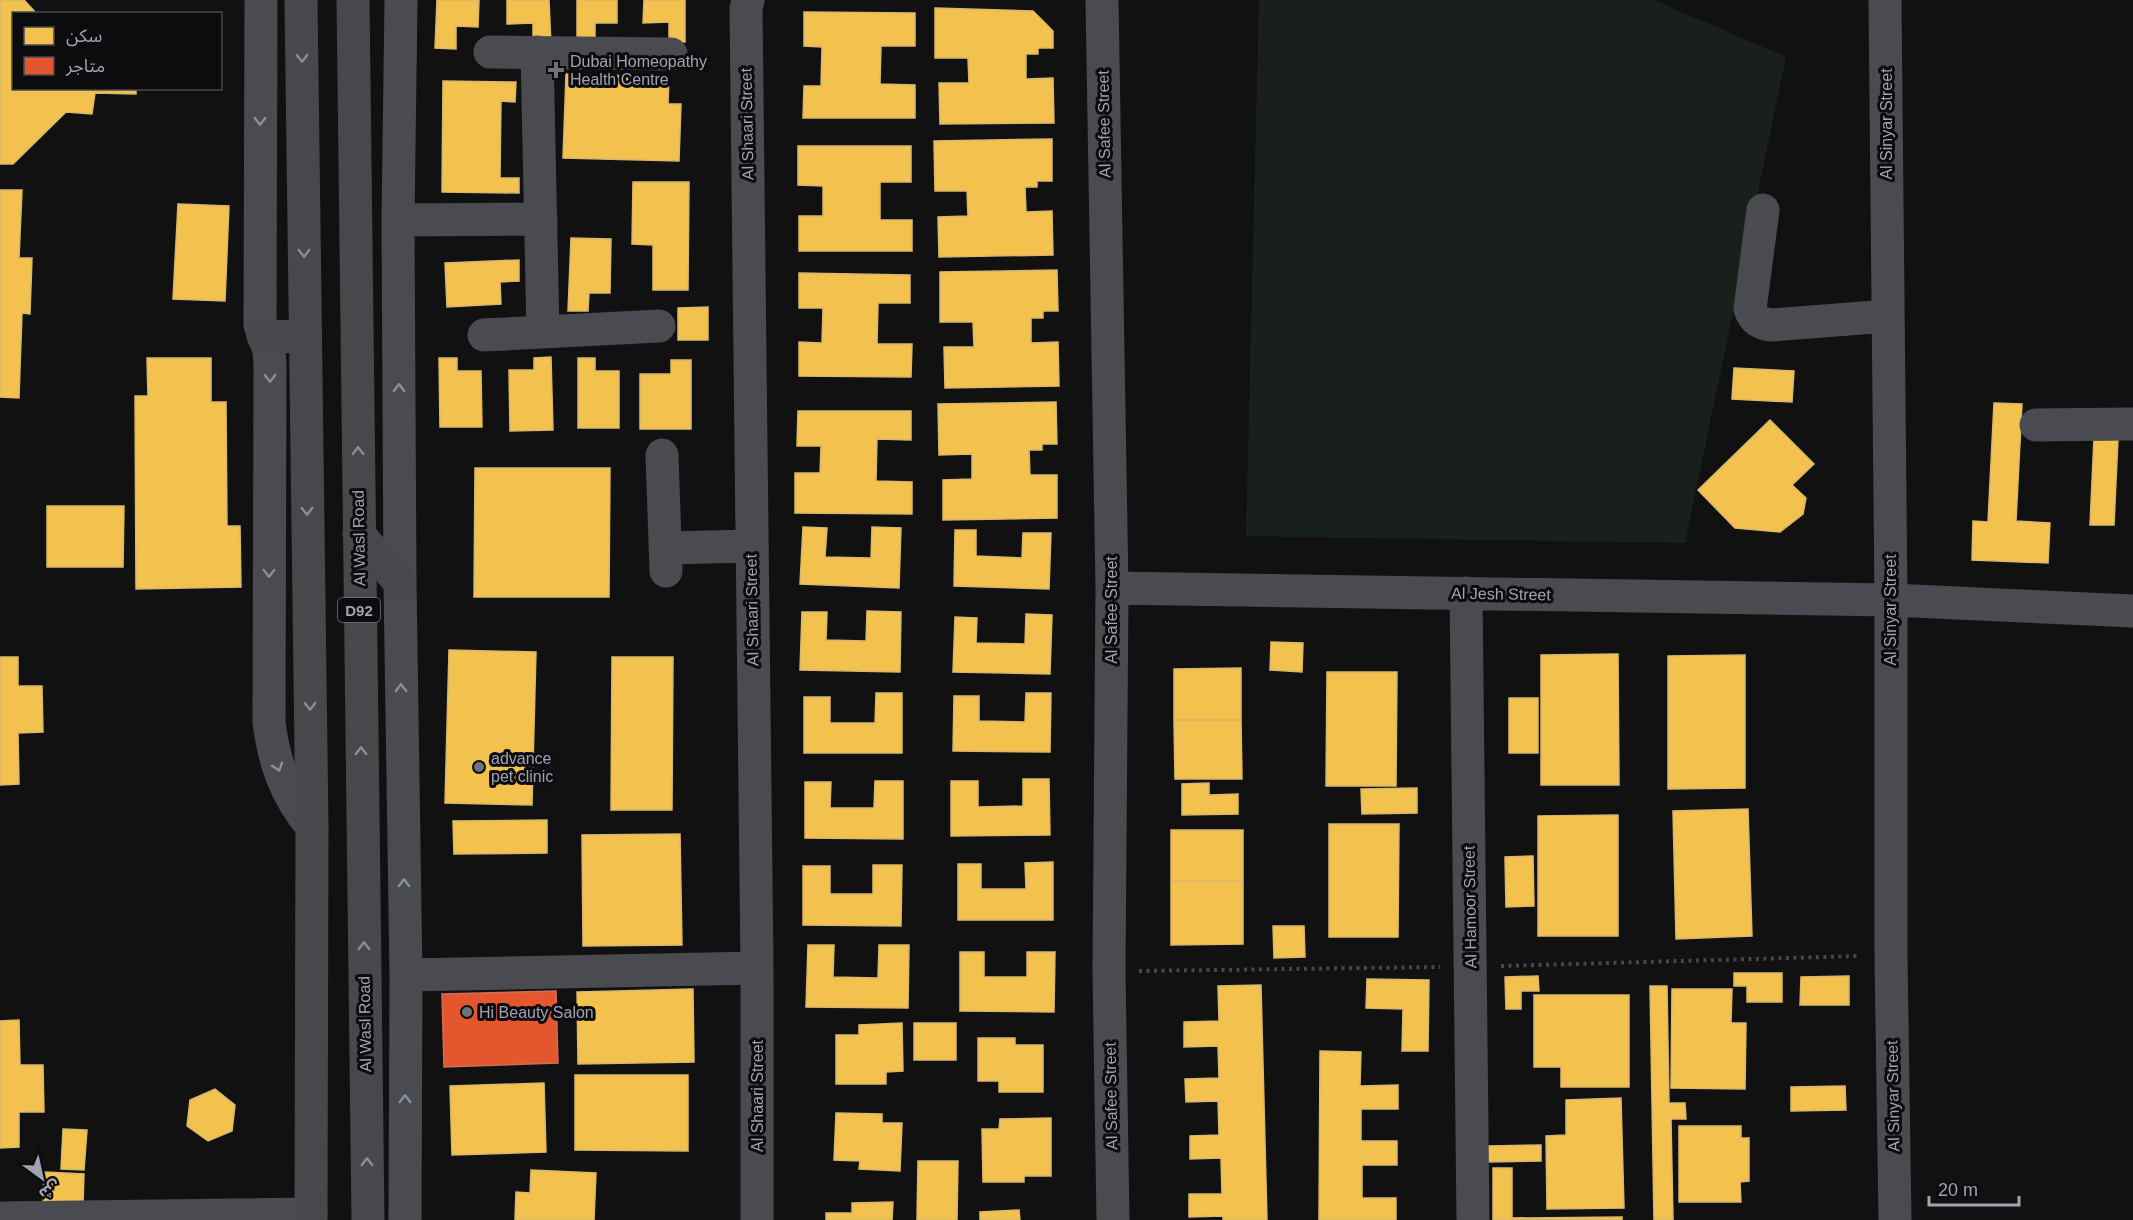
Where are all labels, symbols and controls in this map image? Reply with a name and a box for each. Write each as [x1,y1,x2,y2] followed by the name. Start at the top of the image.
[12,12,222,90] legend
[66,26,102,47] text: سكن
[570,53,707,88] place label: Dubai Homeopathy Health Centre
[296,54,308,63] one-way arrow
[65,56,105,77] text: متاجر
[547,61,565,79] marker: Dubai Homeopathy Health Centre
[738,67,756,180] street label: Al Shaari Street
[1878,68,1895,180] street label: Al Sinyar Street
[1095,70,1113,178] street label: Al Safee Street
[254,117,266,126] one-way arrow
[298,249,310,258] one-way arrow
[264,373,276,382] one-way arrow
[393,383,405,392] one-way arrow
[352,446,364,455] one-way arrow
[350,490,368,586] street label: Al Wasl Road
[301,507,313,516] one-way arrow
[743,553,761,666] street label: Al Shaari Street
[1882,554,1899,666] street label: Al Sinyar Street
[1103,556,1120,664] street label: Al Safee Street
[263,568,275,577] one-way arrow
[1451,585,1551,603] street label: Al Jesh Street
[338,598,380,622] road number: D92
[395,683,407,692] one-way arrow
[304,702,316,711] one-way arrow
[355,746,367,755] one-way arrow
[491,750,553,785] place label: advance pet clinic
[472,760,486,774] marker: advance pet clinic
[271,761,283,772] one-way arrow
[1460,845,1480,968] street label: Al Hamoor Street
[398,878,410,887] one-way arrow
[358,941,370,950] one-way arrow
[356,976,374,1072] street label: Al Wasl Road
[479,1004,594,1021] place label: Hi Beauty Salon
[460,1005,474,1019] marker: Hi Beauty Salon
[749,1039,766,1152] street label: Al Shaari Street
[1884,1040,1902,1152] street label: Al Sinyar Street
[1102,1042,1120,1150] street label: Al Safee Street
[399,1094,411,1103] one-way arrow
[12,1148,72,1208] north arrow
[361,1157,373,1166] one-way arrow
[1929,1169,2019,1207] scale bar
[35,1176,64,1203] text: ش
[1938,1180,1978,1200] text: 20 m

